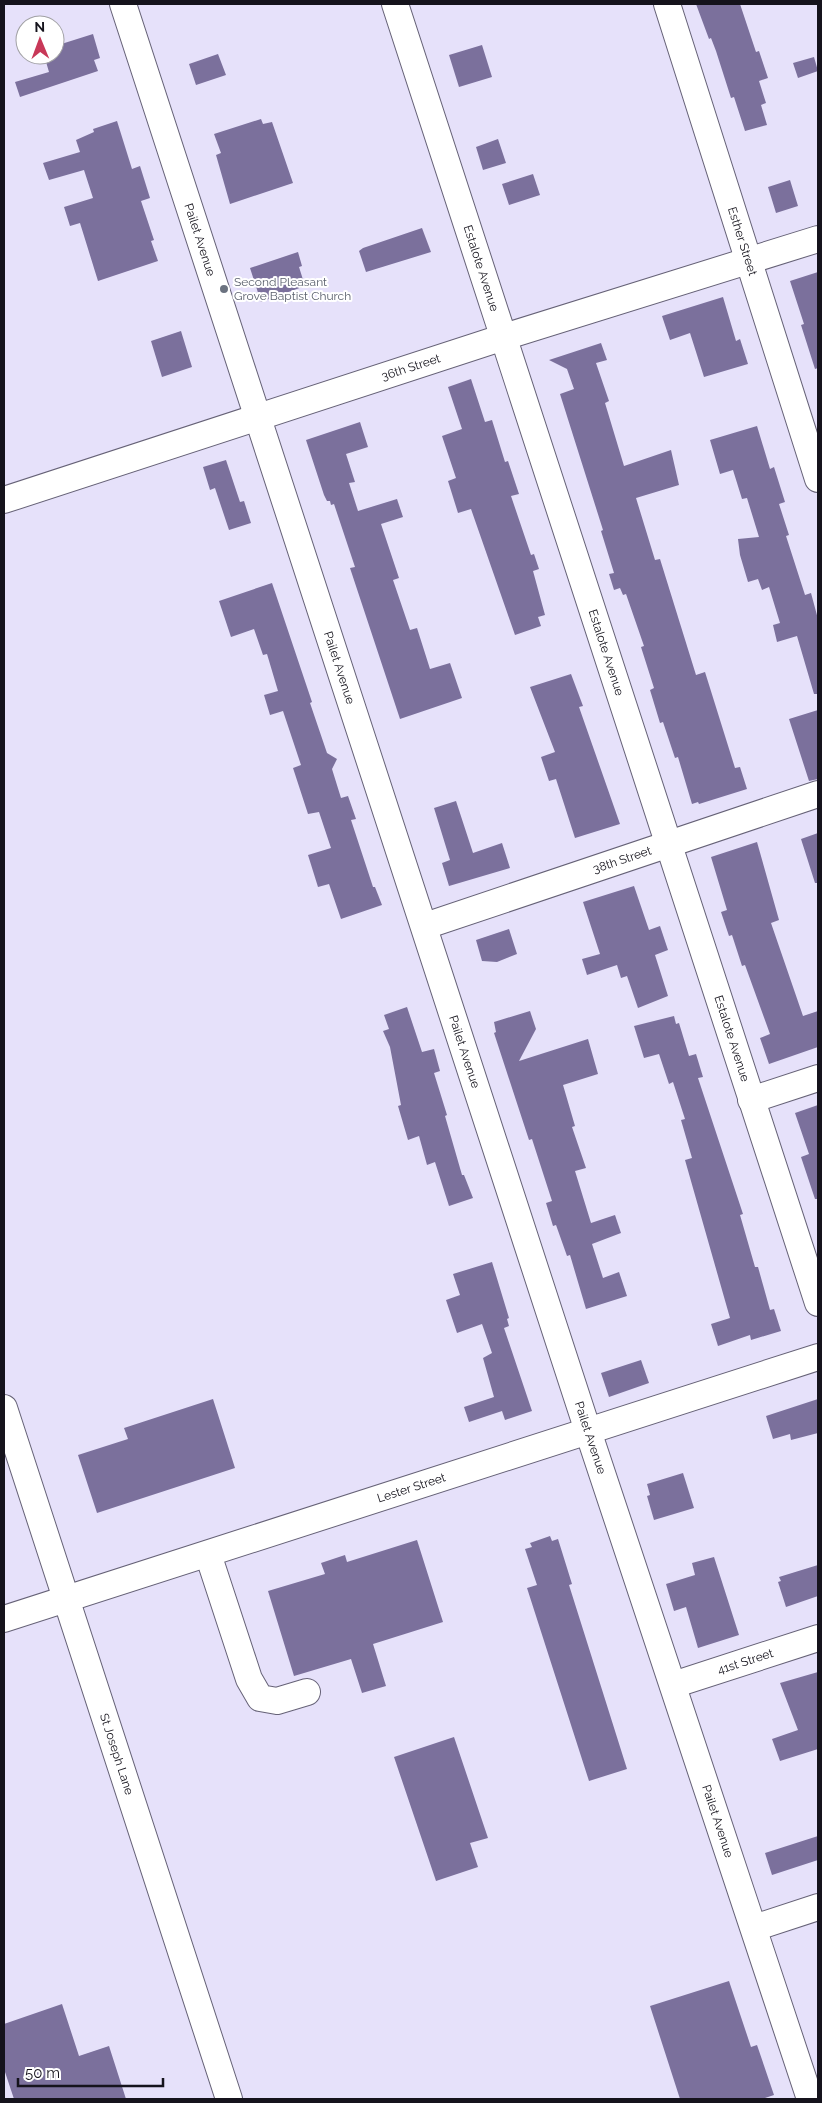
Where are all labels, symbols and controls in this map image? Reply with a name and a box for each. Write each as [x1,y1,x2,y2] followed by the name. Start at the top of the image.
[15,15,65,65] north arrow
[34,19,45,35] text: N
[181,202,218,278] street label: Pailet Avenue
[725,205,760,277] street label: Esther Street
[461,223,502,313] street label: Estalote Avenue
[234,275,351,303] place label: Second Pleasant Grove Baptist Church
[218,283,230,295] marker: Second Pleasant Grove Baptist Church
[380,351,442,383] street label: 36th Street
[586,608,627,697] street label: Estalote Avenue
[321,629,358,706] street label: Pailet Avenue
[591,843,653,876] street label: 38th Street
[711,994,752,1083] street label: Estalote Avenue
[446,1014,483,1090] street label: Pailet Avenue
[572,1400,609,1476] street label: Pailet Avenue
[375,1470,447,1505] street label: Lester Street
[716,1646,775,1677] street label: 41st Street
[97,1712,136,1797] street label: St Joseph Lane
[699,1783,736,1859] street label: Pailet Avenue
[18,2056,162,2088] scale bar
[25,2064,60,2082] text: 50 m

